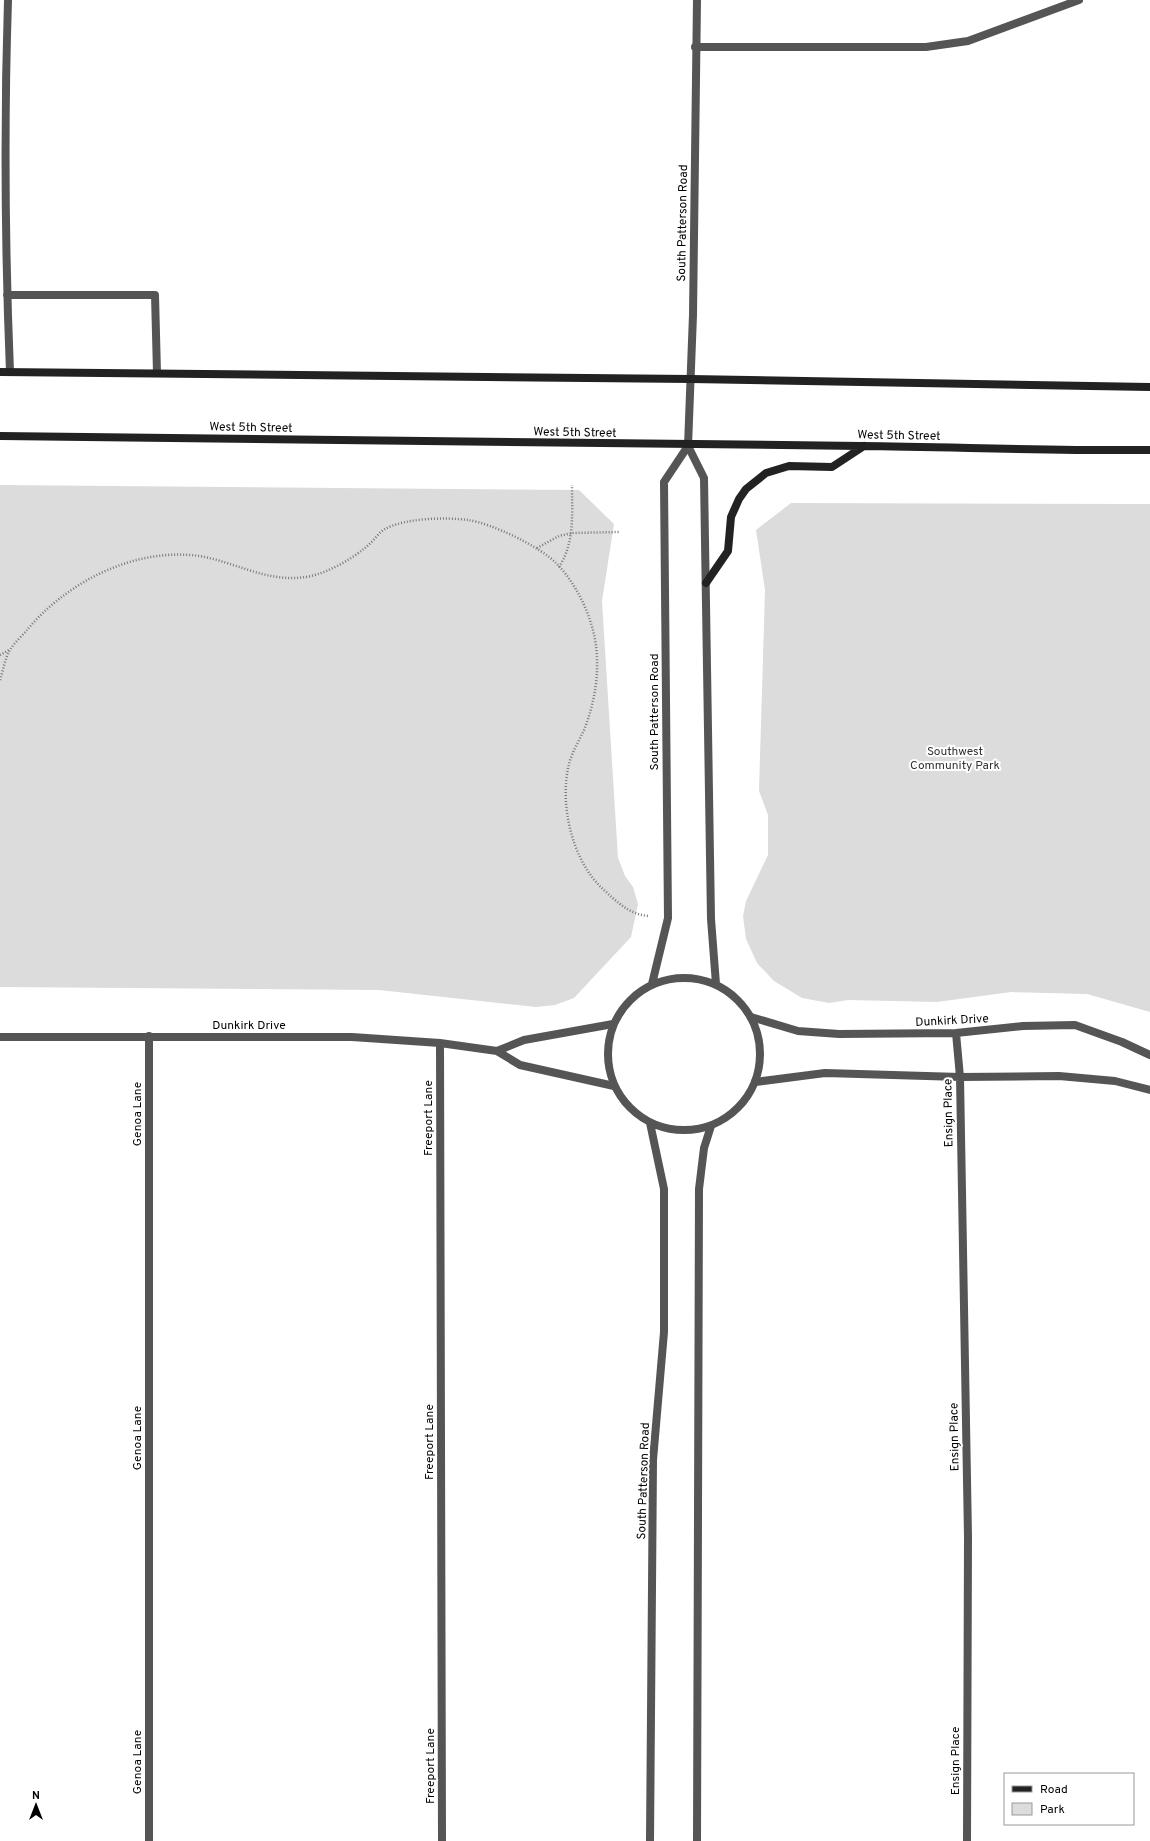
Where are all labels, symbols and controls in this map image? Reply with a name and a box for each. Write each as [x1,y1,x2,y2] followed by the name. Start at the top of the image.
[674,164,692,282] street label: South Patterson Road
[209,419,293,437] street label: West 5th Street
[533,424,617,442] street label: West 5th Street
[857,427,941,445] street label: West 5th Street
[647,653,663,771] street label: South Patterson Road
[910,744,1000,774] park label: Southwest Community Park
[915,1011,989,1031] street label: Dunkirk Drive
[212,1018,286,1034] street label: Dunkirk Drive
[940,1078,958,1147] street label: Ensign Place
[421,1080,437,1156] street label: Freeport Lane
[130,1082,146,1146] street label: Genoa Lane
[946,1402,964,1471] street label: Ensign Place
[422,1404,438,1480] street label: Freeport Lane
[130,1406,146,1470] street label: Genoa Lane
[634,1422,654,1540] street label: South Patterson Road
[948,1727,964,1795] street label: Ensign Place
[423,1728,439,1804] street label: Freeport Lane
[130,1730,146,1794] street label: Genoa Lane
[1004,1773,1134,1825] legend
[1040,1782,1068,1798] text: Road
[16,1785,56,1825] north arrow
[32,1789,40,1803] text: N
[1040,1802,1065,1818] text: Park

